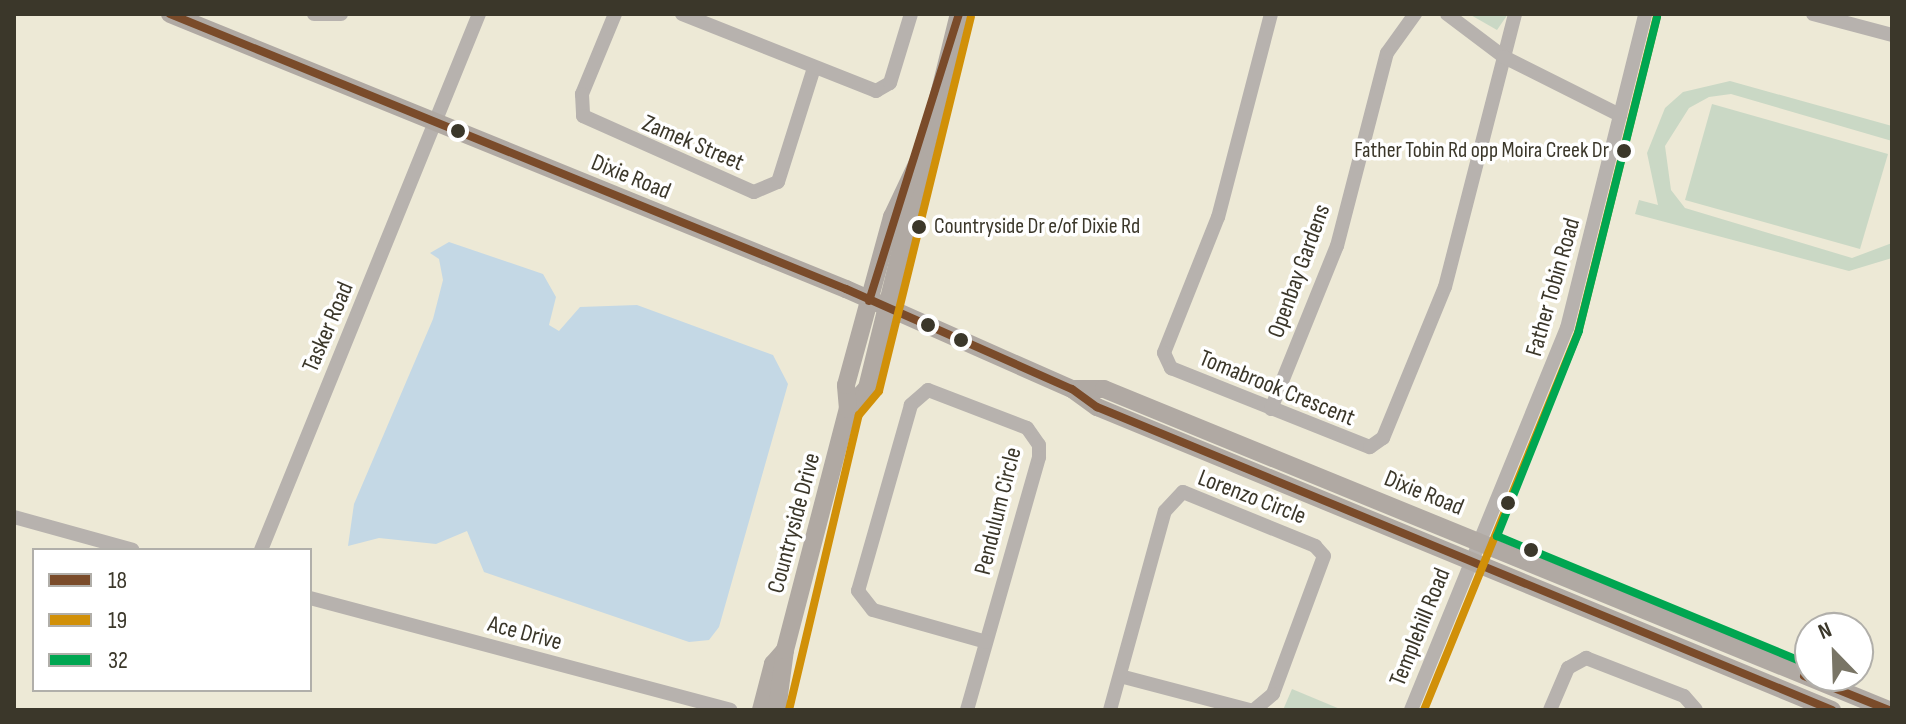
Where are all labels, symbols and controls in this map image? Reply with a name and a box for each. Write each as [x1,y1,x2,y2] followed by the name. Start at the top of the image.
[638,109,748,177] street label: Zamek Street
[450,123,466,139] unlabelled marker
[1354,138,1609,164] place label: Father Tobin Rd opp Moira Creek Dr
[1616,143,1632,159] marker: Father Tobin Rd opp Moira Creek Dr
[587,148,675,206] street label: Dixie Road
[1262,200,1336,342] street label: Openbay Gardens
[934,214,1140,240] place label: Countryside Dr e/of Dixie Rd
[1520,215,1586,359] street label: Father Tobin Road
[911,219,927,235] marker: Countryside Dr e/of Dixie Rd
[296,278,360,376] street label: Tasker Road
[920,317,936,333] unlabelled marker
[953,332,969,348] unlabelled marker
[1195,344,1359,432] street label: Tomabrook Crescent
[968,444,1028,578] street label: Pendulum Circle
[761,450,827,596] street label: Countryside Drive
[1194,463,1310,531] street label: Lorenzo Circle
[1380,464,1468,522] street label: Dixie Road
[1500,495,1516,511] unlabelled marker
[1523,542,1539,558] unlabelled marker
[32,548,312,692] legend
[1383,564,1457,690] street label: Templehill Road
[108,566,127,595] text: 18
[108,606,127,635] text: 19
[485,609,565,657] street label: Ace Drive
[1794,612,1874,692] north arrow
[1815,617,1836,646] text: N
[108,646,128,675] text: 32

